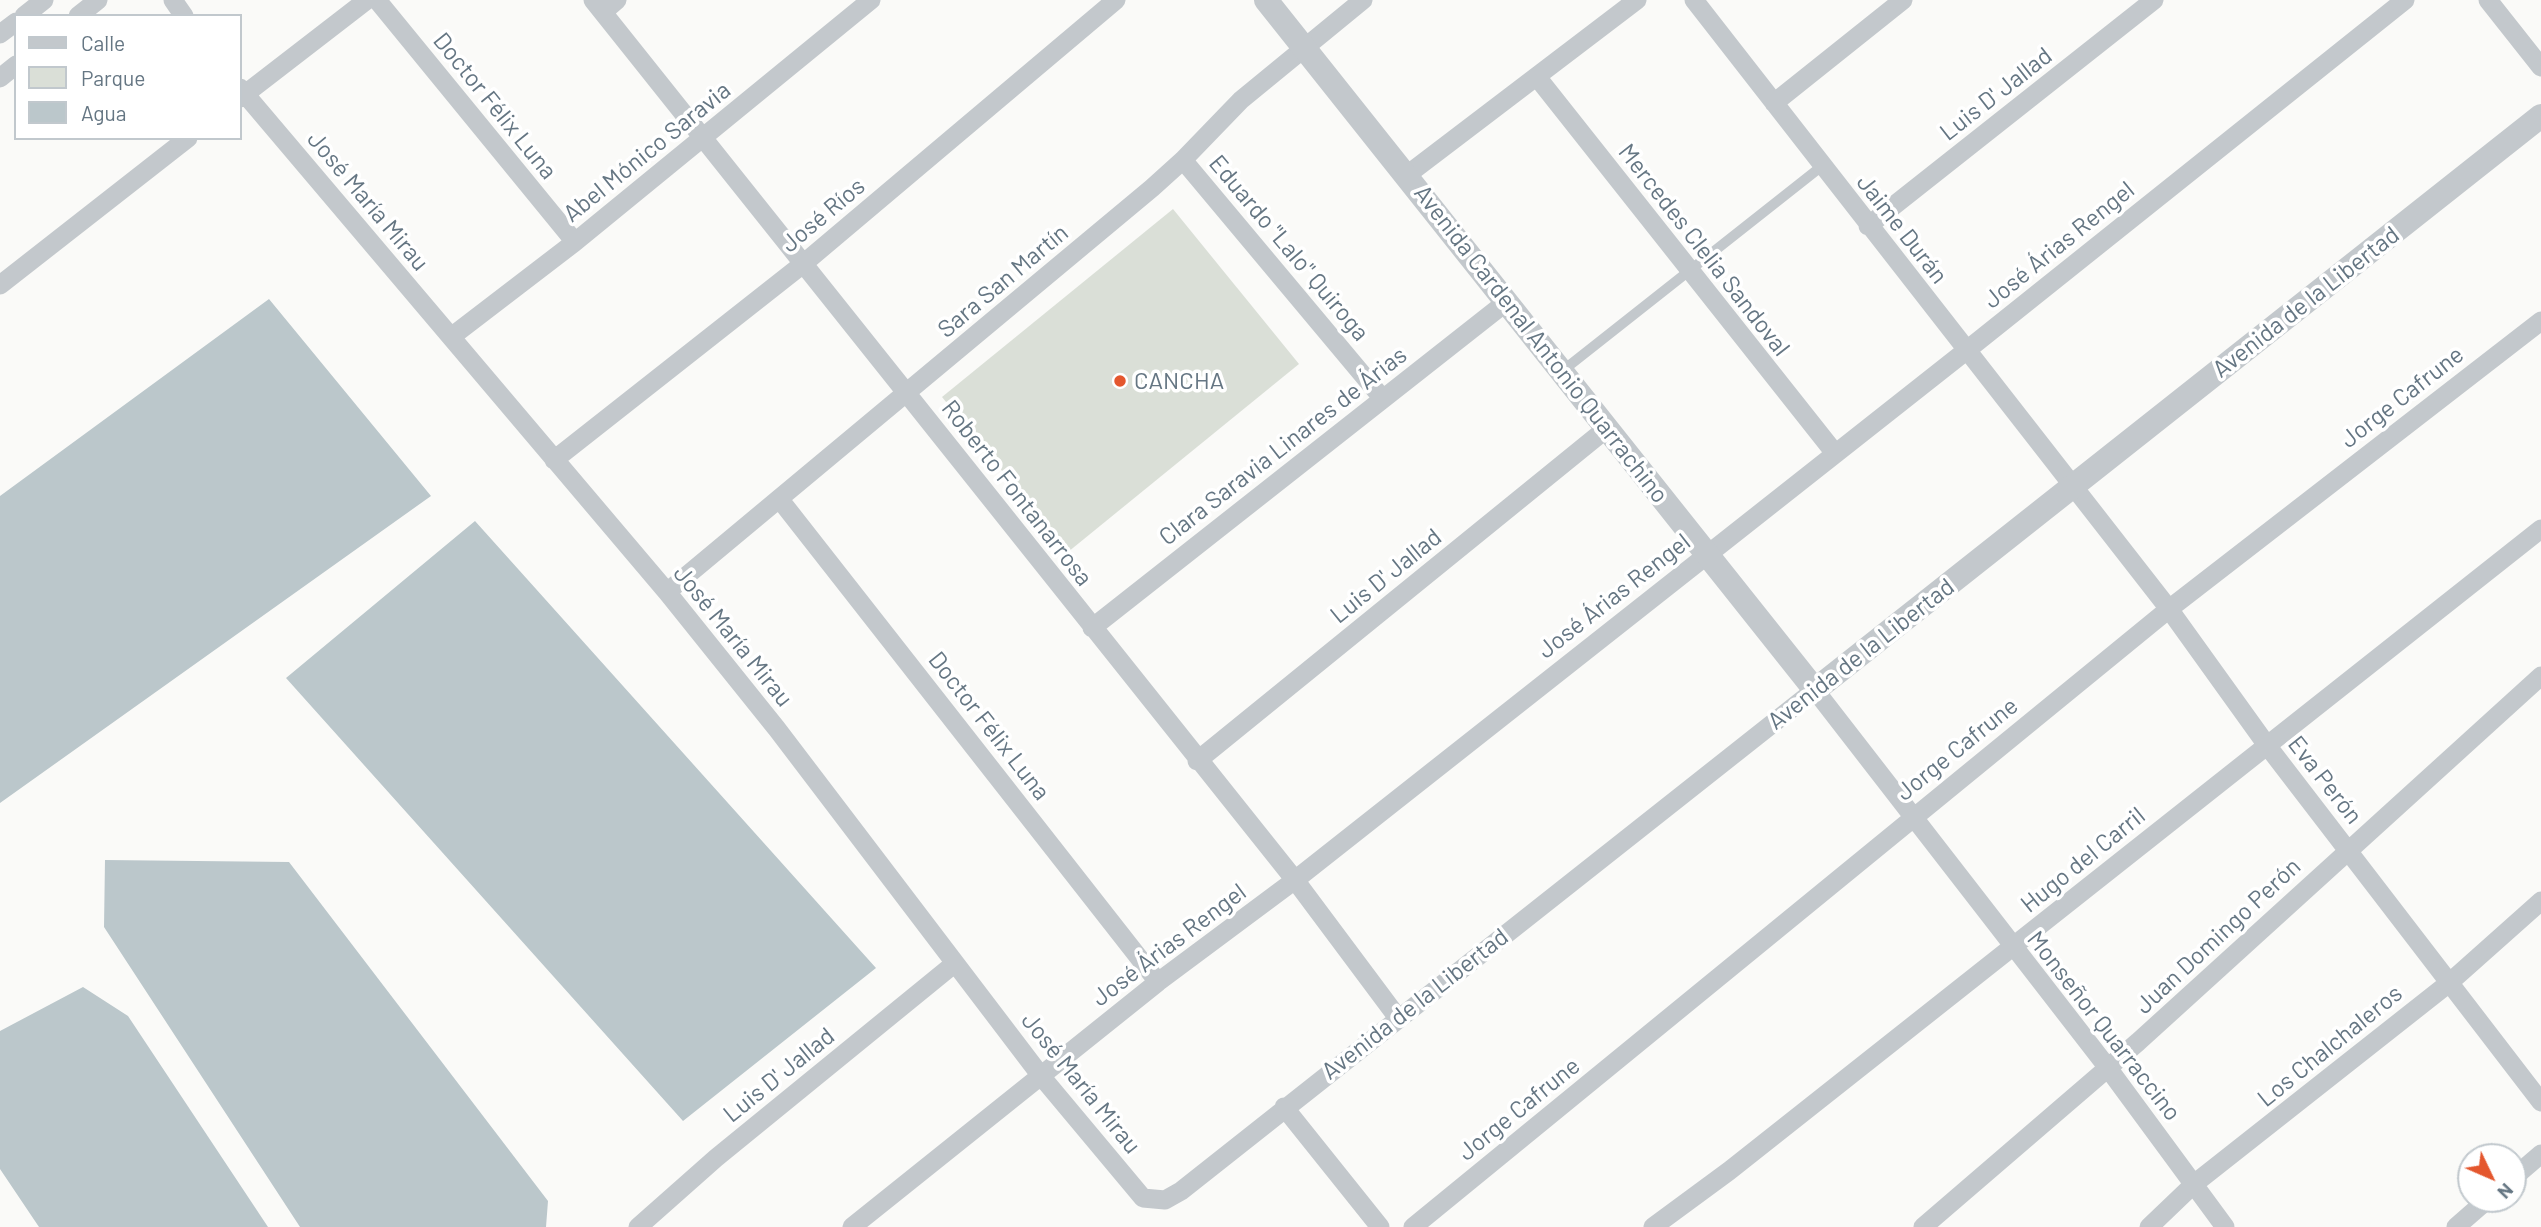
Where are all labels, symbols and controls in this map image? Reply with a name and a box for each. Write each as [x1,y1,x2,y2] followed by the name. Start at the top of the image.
[14,14,242,140] legend
[427,27,563,185] street label: Doctor Félix Luna
[81,30,125,55] text: Calle
[1934,41,2058,147] street label: Luis D' Jallad
[81,65,146,90] text: Parque
[558,76,736,228] street label: Abel Mónico Saravia
[81,100,127,125] text: Agua
[301,125,435,277] street label: José María Mirau
[1612,138,1796,362] street label: Mercedes Clelia Sandoval
[1203,149,1375,347] street label: Eduardo "Lalo" Quiroga
[1850,169,1954,289] street label: Jaime Durán
[775,172,871,258] street label: José Ríos
[1978,175,2140,315] street label: José Árias Rengel
[1408,179,1674,509] street label: Avenida Cardenal Antonio Quarrachino
[932,218,1074,344] street label: Sara San Martín
[2207,220,2405,384] street label: Avenida de la Libertad
[1154,340,1412,552] street label: Clara Saravia Linares de Árias
[2335,340,2469,454] street label: Jorge Cafrune
[1134,367,1224,395] place label: CANCHA
[1112,373,1128,389] marker: CANCHA
[936,394,1098,592] street label: Roberto Fontanarrosa
[1325,523,1447,629] street label: Luis D' Jallad
[1532,528,1696,664] street label: José Árias Rengel
[667,560,799,712] street label: José María Mirau
[1762,572,1960,736] street label: Avenida de la Libertad
[922,646,1056,806] street label: Doctor Félix Luna
[1890,691,2024,807] street label: Jorge Cafrune
[2282,730,2368,830] street label: Eva Perón
[2015,801,2151,919] street label: Hugo del Carril
[2129,852,2307,1020] street label: Juan Domingo Perón
[1086,878,1252,1012] street label: José Árias Rengel
[1316,922,1514,1086] street label: Avenida de la Libertad
[2021,926,2187,1126] street label: Monseñor Quarraccino
[2252,979,2408,1113] street label: Los Chalchaleros
[1015,1007,1147,1159] street label: José María Mirau
[718,1022,840,1128] street label: Luis D' Jallad
[1452,1051,1586,1167] street label: Jorge Cafrune
[2457,1143,2527,1213] north arrow
[2493,1179,2519,1204] text: N

